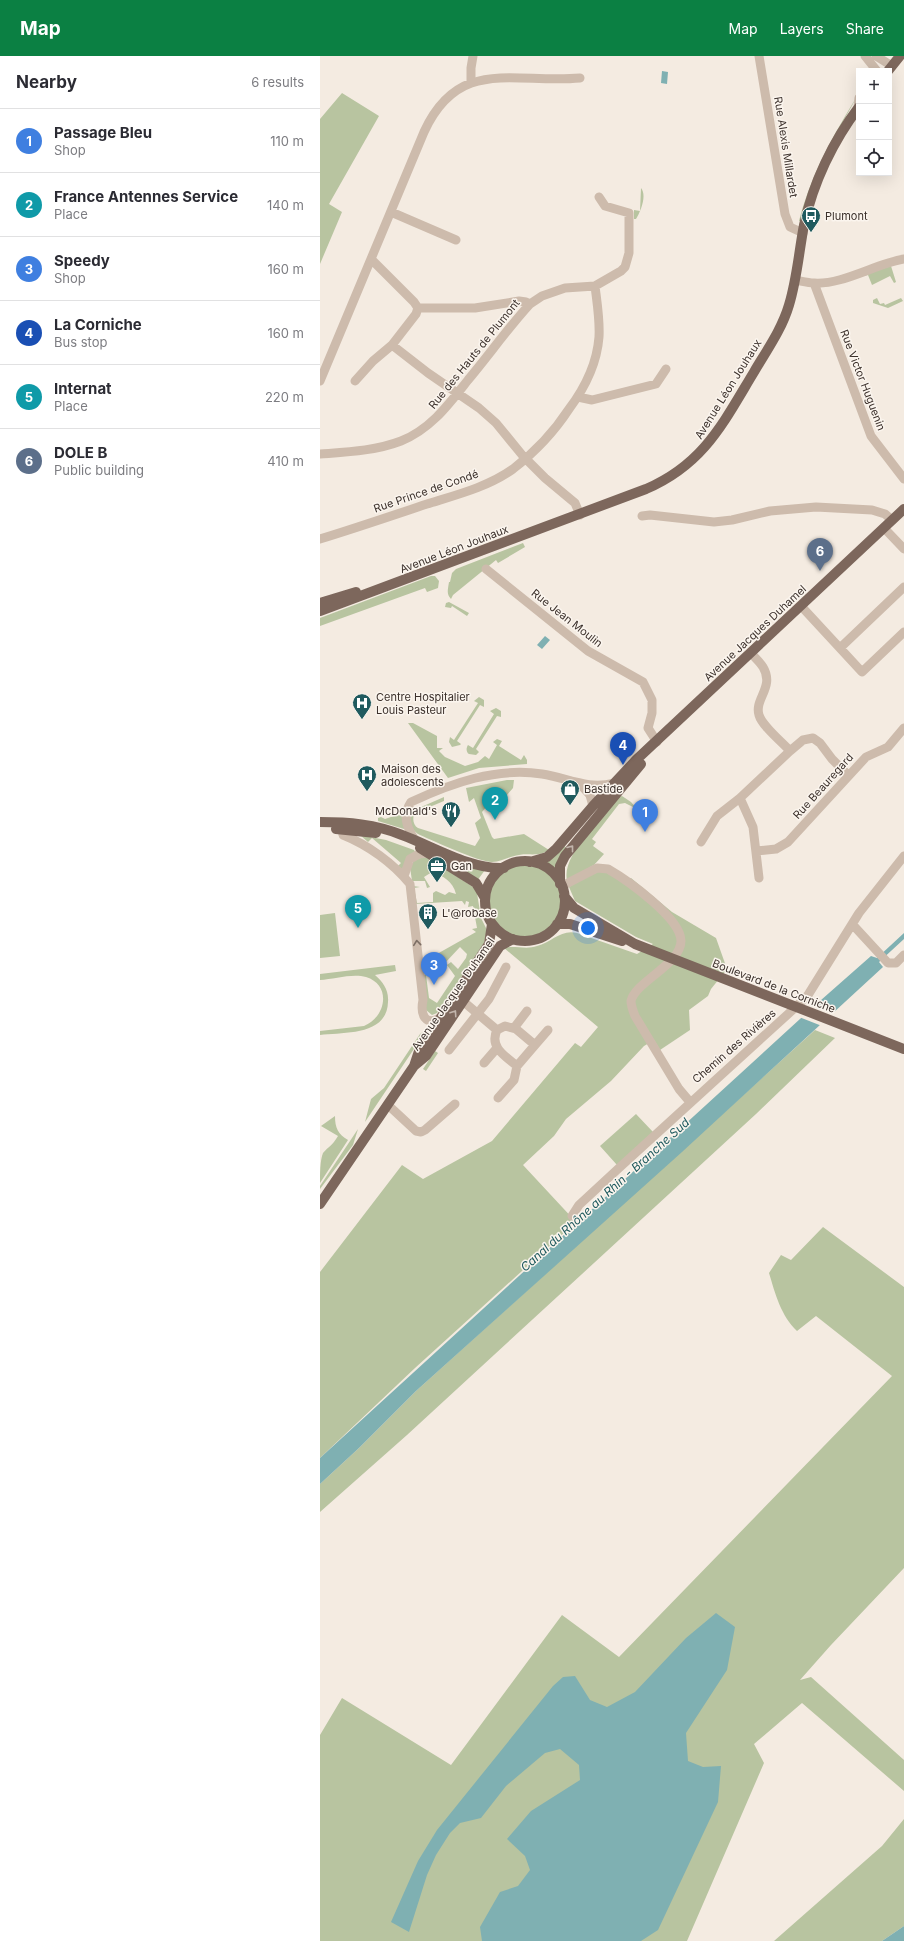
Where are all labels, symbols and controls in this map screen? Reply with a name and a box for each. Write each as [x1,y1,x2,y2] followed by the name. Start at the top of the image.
[20,17,61,40] text: Map
[729,20,758,37] text: Map
[780,20,824,37] text: Layers
[846,20,884,37] text: Share
[856,68,892,176] map controls
[856,68,892,104] button: +
[16,72,77,92] text: Nearby
[251,74,304,90] text: 6 results
[771,96,801,199] street label: Rue Alexis Millardet
[856,104,892,140] button: −
[54,123,152,142] text: Passage Bleu
[26,133,32,149] text: 1
[270,133,304,149] text: 110 m
[856,140,892,176] button: locate
[54,142,86,158] text: Shop
[54,187,238,206] text: France Antennes Service
[25,197,33,213] text: 2
[267,197,304,213] text: 140 m
[800,205,822,233] bus stop icon: Plumont
[54,206,88,222] text: Place
[825,209,868,223] place label: Plumont
[54,251,110,270] text: Speedy
[25,261,33,277] text: 3
[267,261,304,277] text: 160 m
[54,270,86,286] text: Shop
[425,296,523,412] street label: Rue des Hauts de Plumont
[54,315,142,334] text: La Corniche
[25,325,33,341] text: 4
[267,325,304,341] text: 160 m
[837,328,889,432] street label: Rue Victor Huguenin
[54,334,107,350] text: Bus stop
[692,336,764,442] street label: Avenue Léon Jouhaux
[54,379,112,398] text: Internat
[25,389,33,405] text: 5
[265,389,304,405] text: 220 m
[54,398,88,414] text: Place
[54,443,107,462] text: DOLE B
[25,453,33,469] text: 6
[267,453,304,469] text: 410 m
[54,462,144,478] text: Public building
[372,466,480,516] street label: Rue Prince de Condé
[398,522,510,576] street label: Avenue Léon Jouhaux
[807,538,833,571] pin: 6
[701,582,809,684] street label: Avenue Jacques Duhamel
[529,586,605,650] street label: Rue Jean Moulin
[376,690,470,717] place label: Centre Hospitalier Louis Pasteur
[351,692,373,720] hospital icon: Centre Hospitalier Louis Pasteur
[610,732,636,765] pin: 4
[790,750,856,822] street label: Rue Beauregard
[381,762,444,789] place label: Maison des adolescents
[356,764,378,792] hospital icon: Maison des adolescents
[559,778,581,806] shop icon: Bastide
[584,782,623,796] place label: Bastide
[482,787,508,820] pin: 2
[632,799,658,832] pin: 1
[440,800,462,828] restaurant icon: McDonald's
[375,804,437,818] place label: McDonald's
[566,846,573,853] one-way arrow
[426,855,448,883] office icon: Gan
[451,859,472,873] place label: Gan
[345,895,371,928] pin: 5
[417,902,439,930] building icon: L'@robase
[442,906,497,920] place label: L'@robase
[578,918,598,938] your location
[409,935,497,1053] street label: Avenue Jacques Duhamel
[412,940,421,946] one-way arrow
[421,952,447,985] pin: 3
[710,956,838,1016] street label: Boulevard de la Corniche
[689,1006,779,1086] street label: Chemin des Rivières
[449,1011,456,1018] one-way arrow
[517,1114,693,1275] water label: Canal du Rhône au Rhin - Branche Sud

